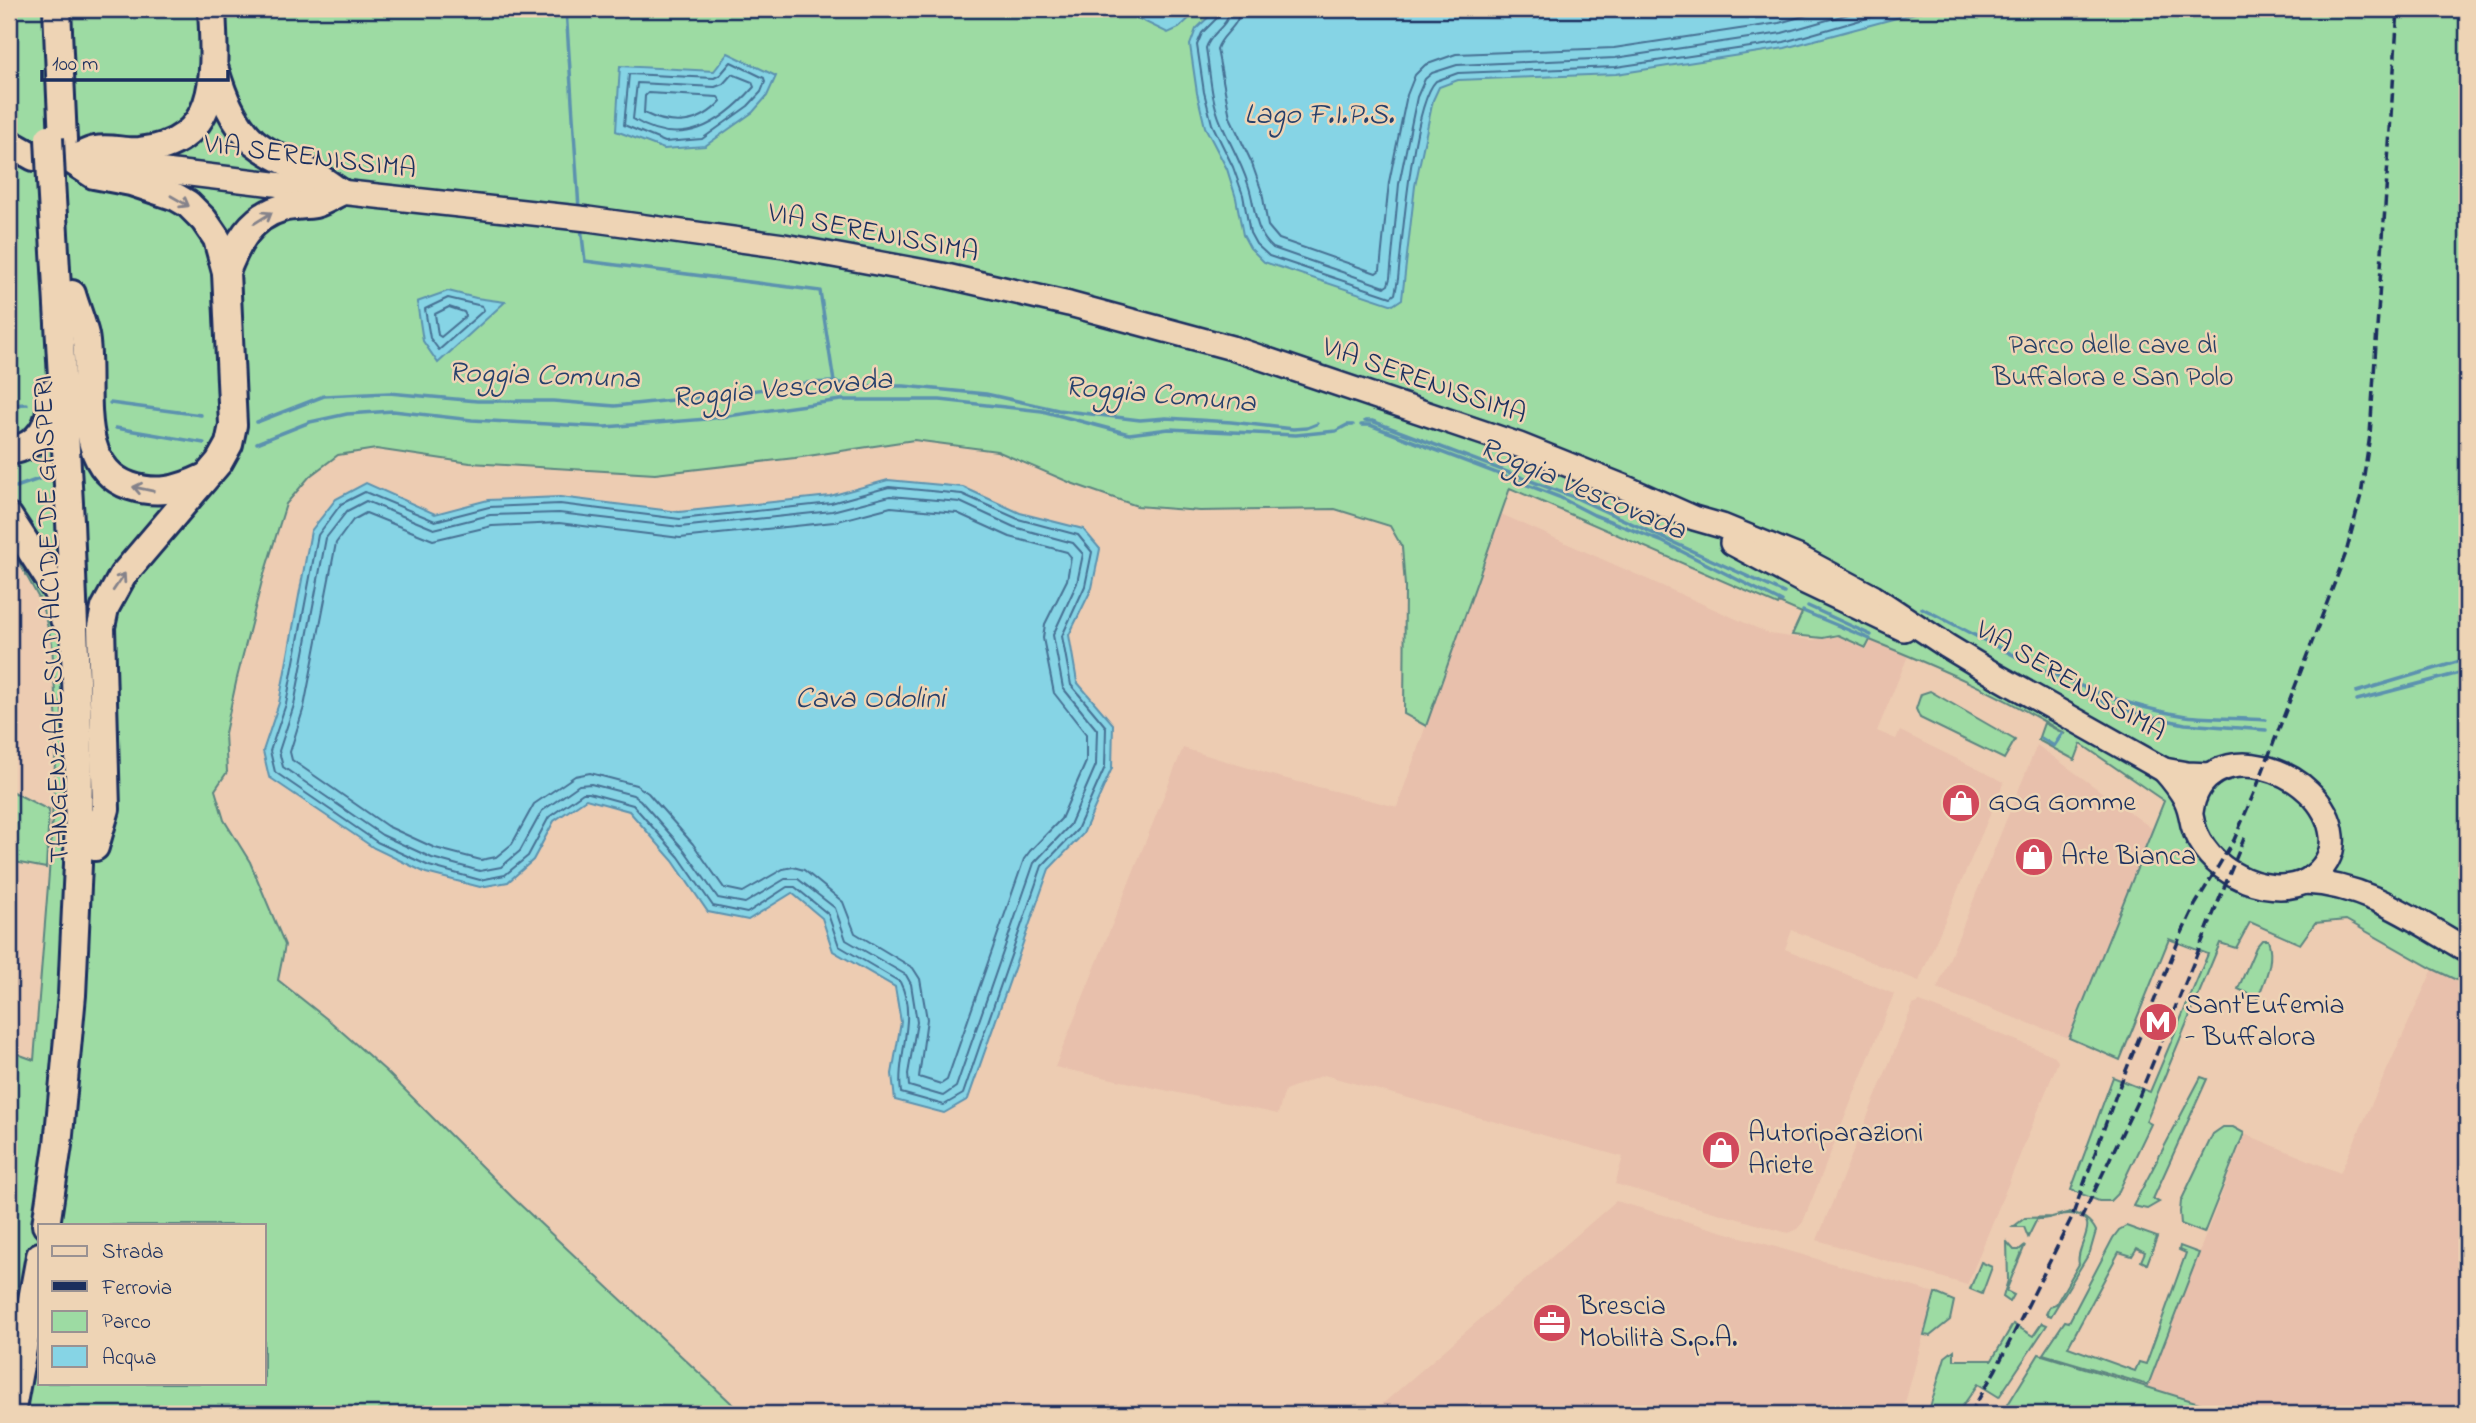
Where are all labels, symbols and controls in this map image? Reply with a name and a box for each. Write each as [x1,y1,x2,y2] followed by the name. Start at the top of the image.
[42,38,228,82] scale bar
[52,50,98,80] text: 100 m
[1244,94,1395,138] water label: Lago F.I.P.S.
[200,125,419,191] street label: VIA SERENISSIMA
[763,193,982,275] street label: VIA SERENISSIMA
[169,194,189,208] one-way arrow
[253,210,273,224] one-way arrow
[1991,326,2234,399] park label: Parco delle cave di Buffalora e San Polo
[1315,328,1532,436] street label: VIA SERENISSIMA
[447,352,641,402] water label: Roggia Comuna
[670,358,895,422] water label: Roggia Vescovada
[1063,366,1258,426] water label: Roggia Comuna
[24,375,82,863] street label: TANGENZIALE SUD ALCIDE DE GASPERI
[1472,427,1693,554] water label: Roggia Vescovada
[132,481,155,495] one-way arrow
[112,573,126,592] one-way arrow
[1966,610,2173,753] street label: VIA SERENISSIMA
[795,678,948,722] water label: Cava Odolini
[1940,782,1982,824] shop icon: GOG Gomme
[1988,783,2136,824] place label: GOG Gomme
[2013,836,2055,878] shop icon: Arte Bianca
[2061,837,2196,878] place label: Arte Bianca
[2185,986,2345,1059] place label: Sant'Eufemia - Buffalora
[2137,1001,2179,1043] metro station icon: Sant'Eufemia - Buffalora
[1748,1114,1923,1187] place label: Autoriparazioni Ariete
[1700,1129,1742,1171] shop icon: Autoriparazioni Ariete
[38,1224,266,1384] legend
[102,1238,164,1268] text: Strada
[101,1274,172,1304] text: Ferrovia
[1578,1287,1737,1360] place label: Brescia Mobilità S.p.A.
[1531,1302,1573,1344] office icon: Brescia Mobilità S.p.A.
[102,1308,151,1338] text: Parco
[102,1344,156,1374] text: Acqua

